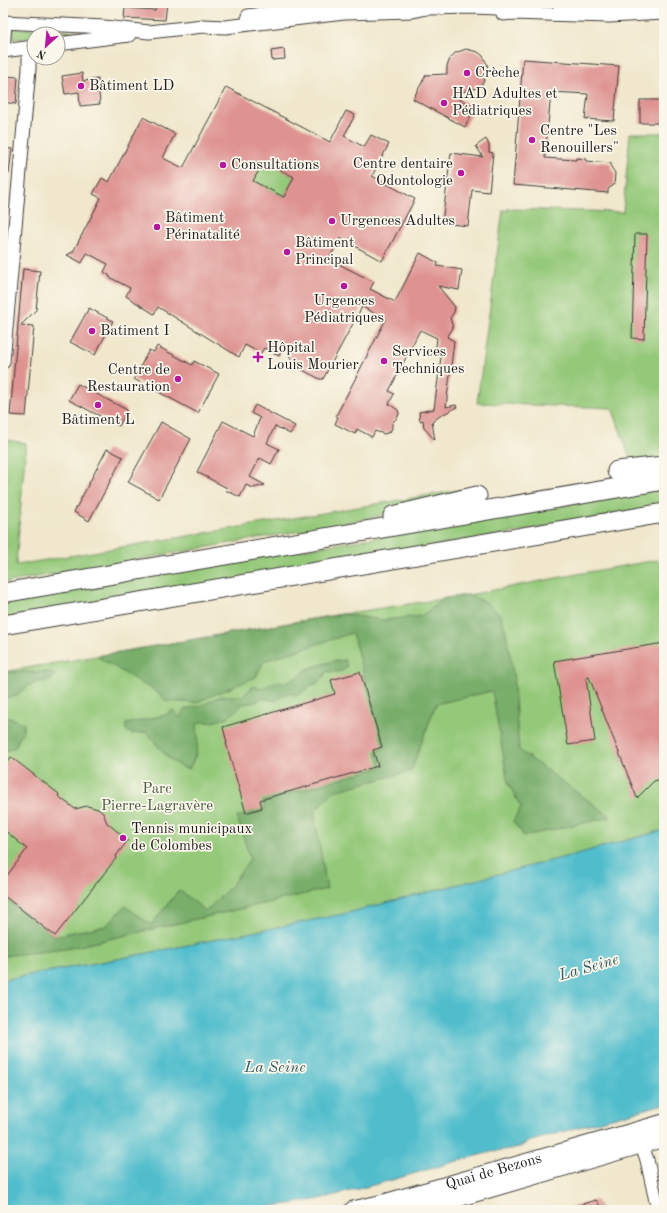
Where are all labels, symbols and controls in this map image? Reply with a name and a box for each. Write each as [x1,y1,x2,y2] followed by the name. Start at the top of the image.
[26,26,66,66] north arrow
[35,46,48,60] text: N
[475,66,520,81] place label: Crèche
[462,68,472,78] marker: Crèche
[89,79,174,94] place label: Bâtiment LD
[76,81,86,91] marker: Bâtiment LD
[452,87,558,119] place label: HAD Adultes et Pédiatriques
[439,98,449,108] marker: HAD Adultes et Pédiatriques
[540,124,619,156] place label: Centre "Les Renouillers"
[527,135,537,145] marker: Centre "Les Renouillers"
[353,157,453,189] place label: Centre dentaire Odontologie
[231,158,319,173] place label: Consultations
[218,160,228,170] marker: Consultations
[456,168,466,178] marker: Centre dentaire Odontologie
[165,211,240,243] place label: Bâtiment Périnatalité
[340,214,455,229] place label: Urgences Adultes
[327,216,337,226] marker: Urgences Adultes
[152,222,162,232] marker: Bâtiment Périnatalité
[295,236,354,268] place label: Bâtiment Principal
[282,247,292,257] marker: Bâtiment Principal
[339,281,349,291] marker: Urgences Pédiatriques
[304,294,384,326] place label: Urgences Pédiatriques
[100,324,169,339] place label: Batiment I
[87,326,97,336] marker: Batiment I
[267,341,359,373] place label: Hôpital Louis Mourier
[392,345,464,377] place label: Services Techniques
[252,351,264,363] marker: Hôpital Louis Mourier
[379,356,389,366] marker: Services Techniques
[87,363,170,395] place label: Centre de Restauration
[173,374,183,384] marker: Centre de Restauration
[93,400,103,410] marker: Bâtiment L
[61,413,135,428] place label: Bâtiment L
[101,782,213,814] park label: Parc Pierre-Lagravère
[131,822,252,854] place label: Tennis municipaux de Colombes
[118,833,128,843] marker: Tennis municipaux de Colombes
[556,952,621,984] water label: La Seine
[243,1060,306,1076] water label: La Seine
[444,1151,544,1193] street label: Quai de Bezons

